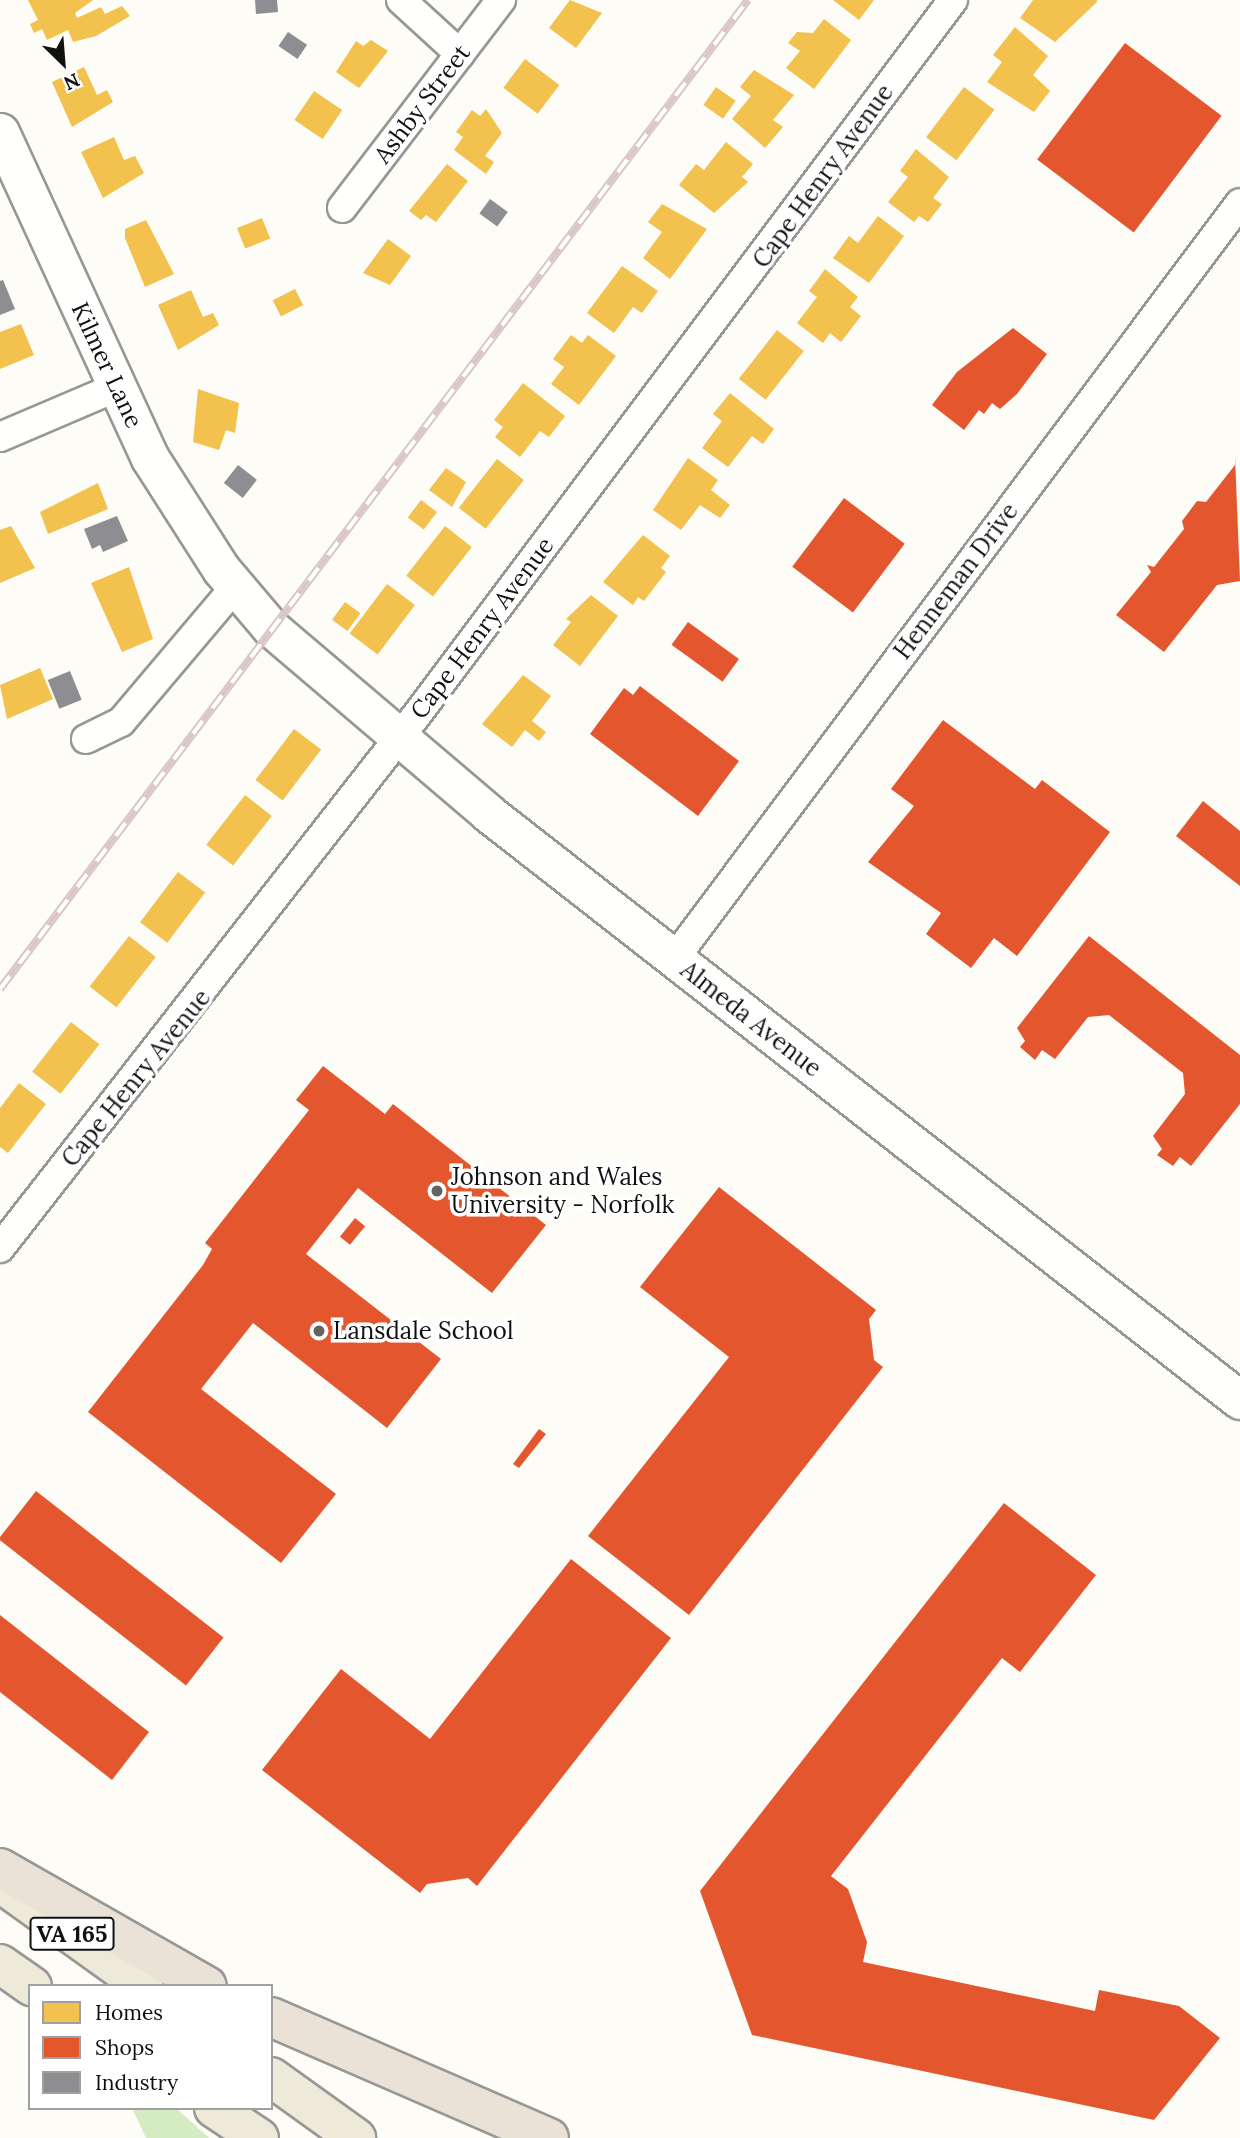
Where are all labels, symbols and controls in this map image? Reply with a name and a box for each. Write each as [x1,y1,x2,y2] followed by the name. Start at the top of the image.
[28,28,98,98] north arrow
[368,39,476,169] street label: Ashby Street
[60,68,84,96] text: N
[747,79,899,273] street label: Cape Henry Avenue
[65,298,149,432] street label: Kilmer Lane
[888,497,1024,665] street label: Henneman Drive
[404,532,560,724] street label: Cape Henry Avenue
[675,955,827,1083] street label: Almeda Avenue
[56,984,216,1172] street label: Cape Henry Avenue
[451,1163,674,1219] place label: Johnson and Wales University - Norfolk
[429,1183,445,1199] marker: Johnson and Wales University - Norfolk
[333,1317,513,1345] place label: Lansdale School
[311,1323,327,1339] marker: Lansdale School
[28,1914,116,1954] road number: VA 165
[28,1984,273,2110] legend
[95,1999,163,2026] text: Homes
[95,2034,154,2061] text: Shops
[95,2069,178,2096] text: Industry

